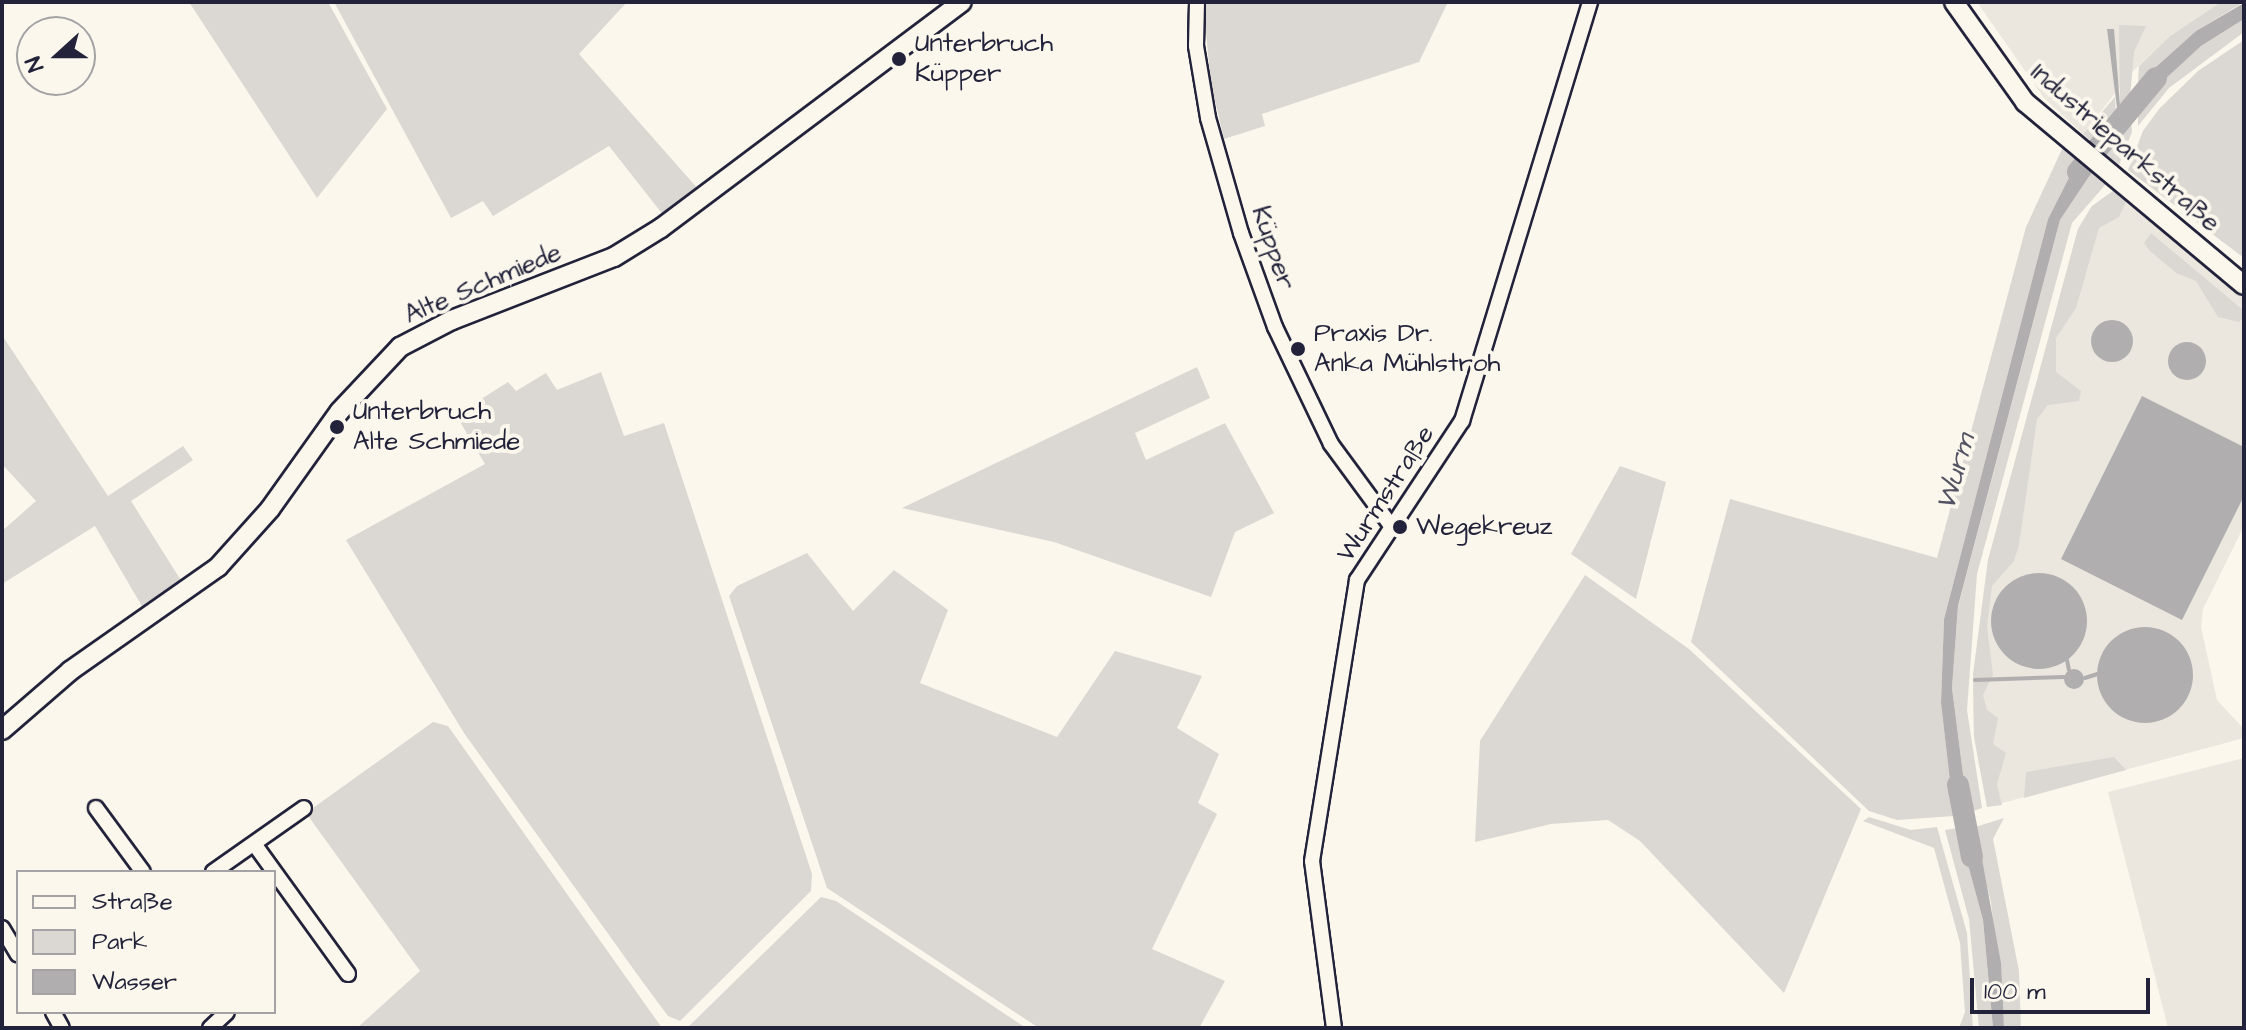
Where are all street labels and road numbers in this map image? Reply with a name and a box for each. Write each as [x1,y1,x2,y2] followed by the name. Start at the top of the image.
[2024,57,2226,239] street label: Industrieparkstraße
[1244,202,1302,294] street label: Küpper
[400,237,566,331] street label: Alte Schmiede
[1330,420,1442,568] street label: Wurmstraße

